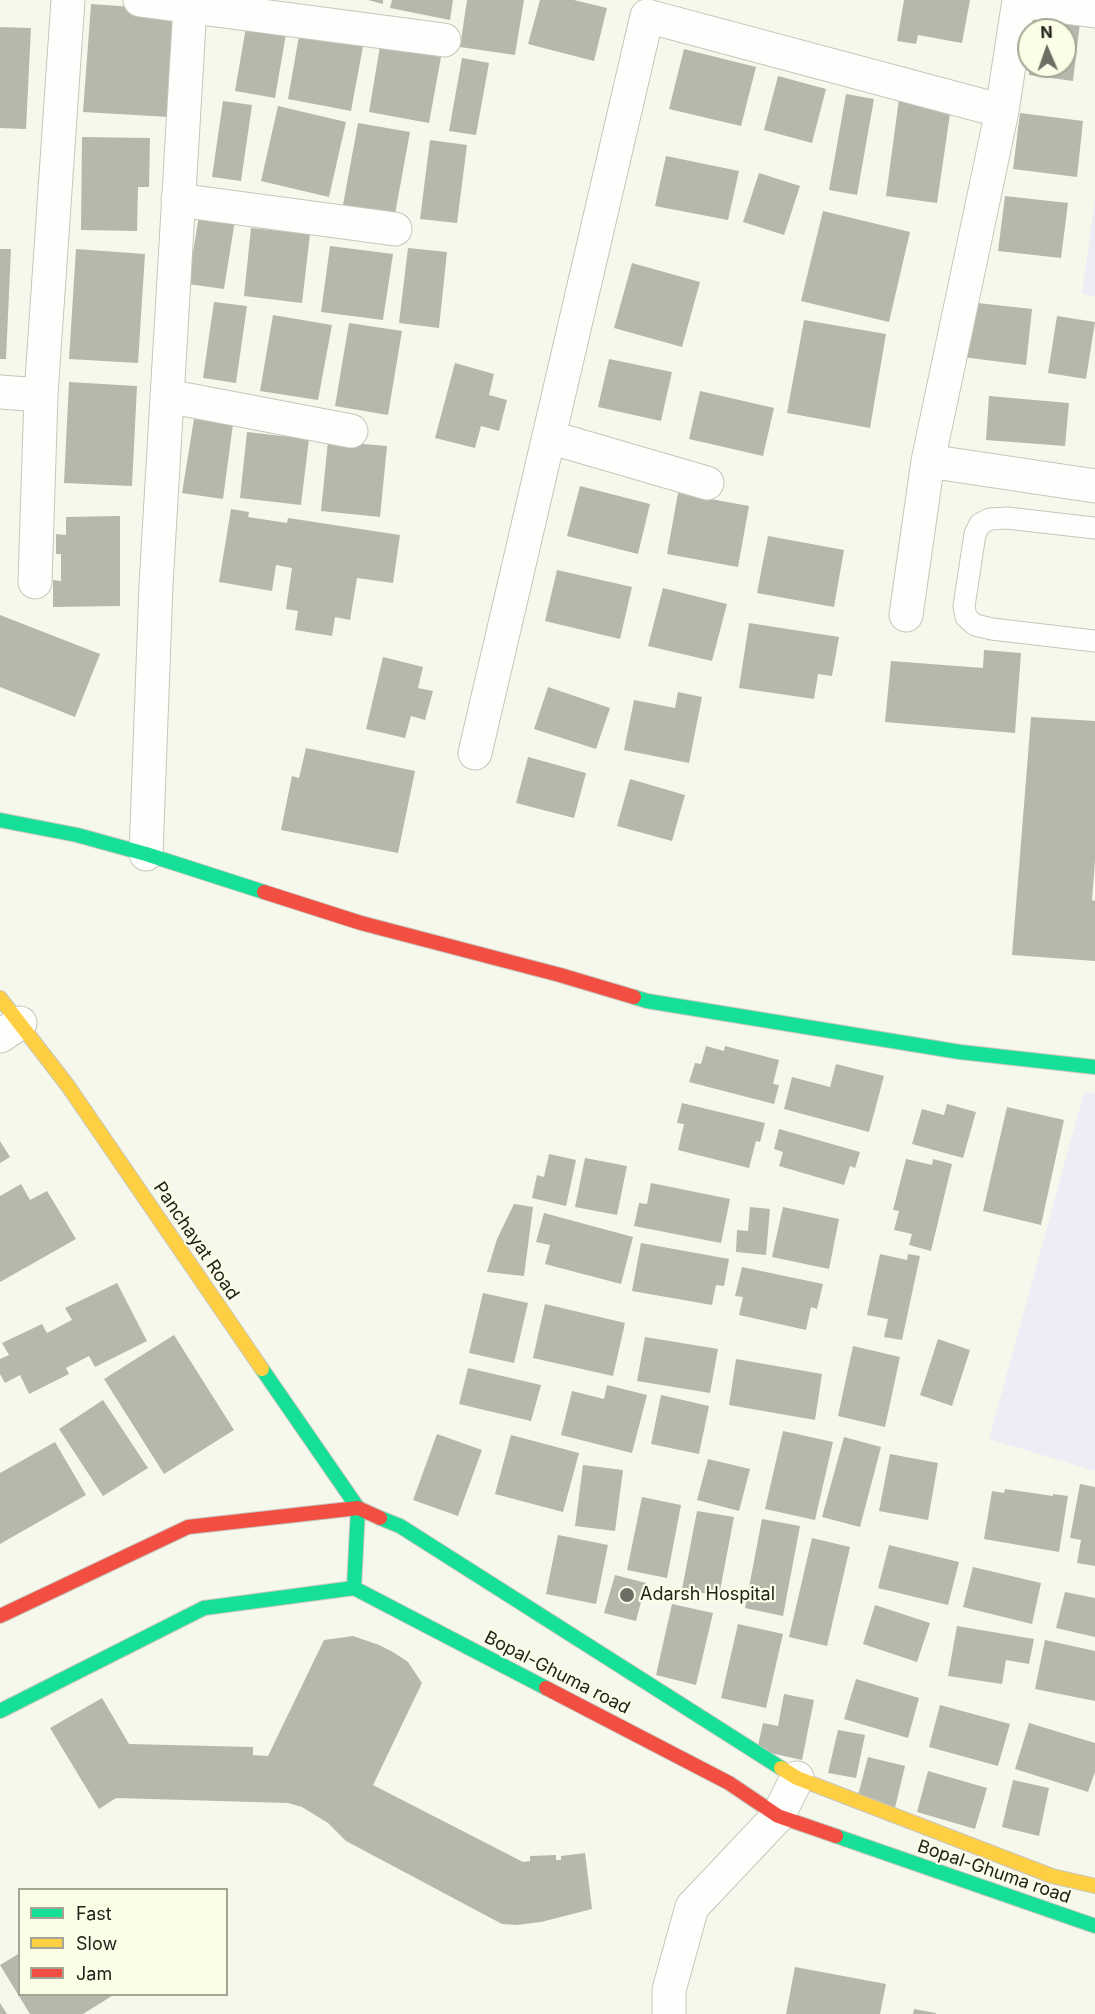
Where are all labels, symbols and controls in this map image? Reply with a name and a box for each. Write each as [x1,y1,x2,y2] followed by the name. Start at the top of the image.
[1017,18,1077,78] north arrow
[1040,22,1053,42] text: N
[149,1178,243,1304] street label: Panchayat Road
[640,1584,775,1606] place label: Adarsh Hospital
[618,1586,636,1604] marker: Adarsh Hospital
[480,1627,634,1719] street label: Bopal-Ghuma road
[914,1836,1074,1908] street label: Bopal-Ghuma road
[18,1888,228,1996] legend
[76,1903,112,1924] text: Fast
[76,1933,117,1954] text: Slow
[76,1963,112,1984] text: Jam

